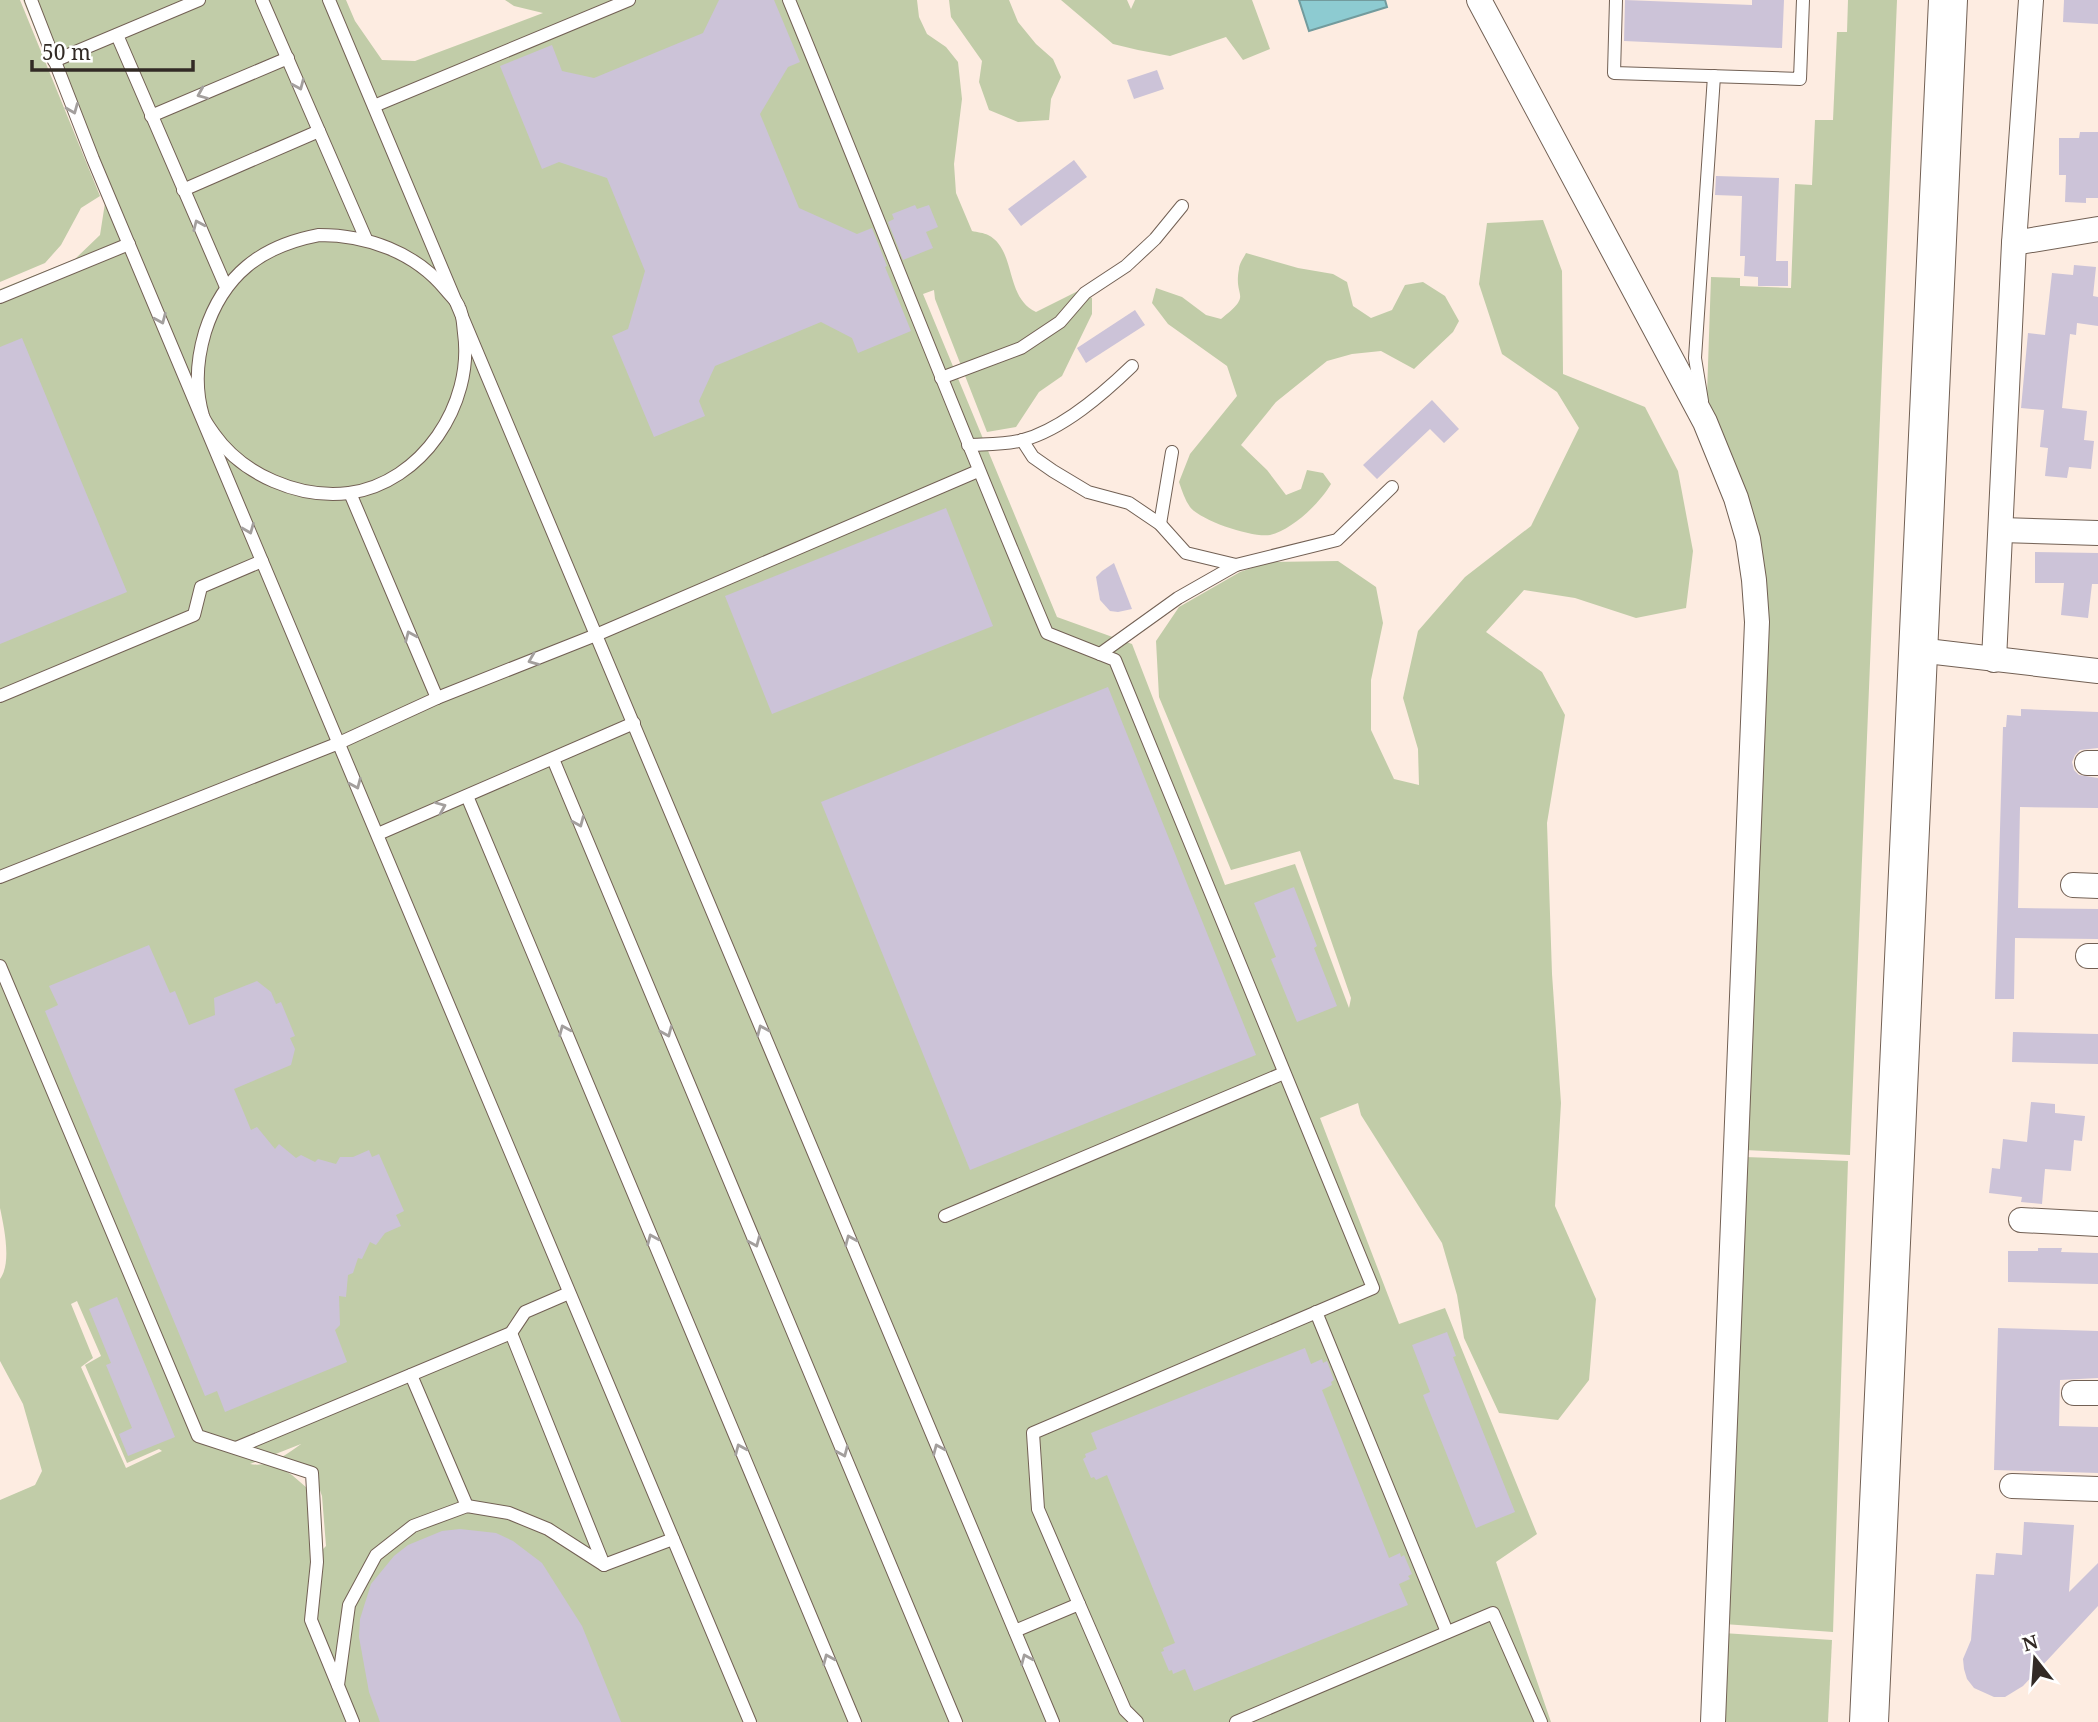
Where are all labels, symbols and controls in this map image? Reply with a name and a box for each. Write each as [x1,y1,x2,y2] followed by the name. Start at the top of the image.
[32,28,192,72] scale bar
[42,38,91,66] text: 50 m
[291,78,305,90] one-way arrow
[197,86,210,100] one-way arrow
[65,103,79,115] one-way arrow
[192,220,206,232] one-way arrow
[153,312,167,324] one-way arrow
[240,522,254,534] one-way arrow
[405,630,419,642] one-way arrow
[527,652,539,666] one-way arrow
[348,776,362,789] one-way arrow
[433,801,446,815] one-way arrow
[571,815,585,827] one-way arrow
[559,1024,573,1036] one-way arrow
[756,1024,770,1037] one-way arrow
[659,1025,673,1037] one-way arrow
[647,1234,661,1246] one-way arrow
[747,1234,761,1247] one-way arrow
[845,1234,859,1246] one-way arrow
[735,1444,749,1456] one-way arrow
[933,1444,947,1456] one-way arrow
[834,1445,848,1457] one-way arrow
[2000,1624,2070,1694] north arrow
[2019,1628,2041,1657] text: N
[822,1654,836,1666] one-way arrow
[1021,1654,1035,1666] one-way arrow

